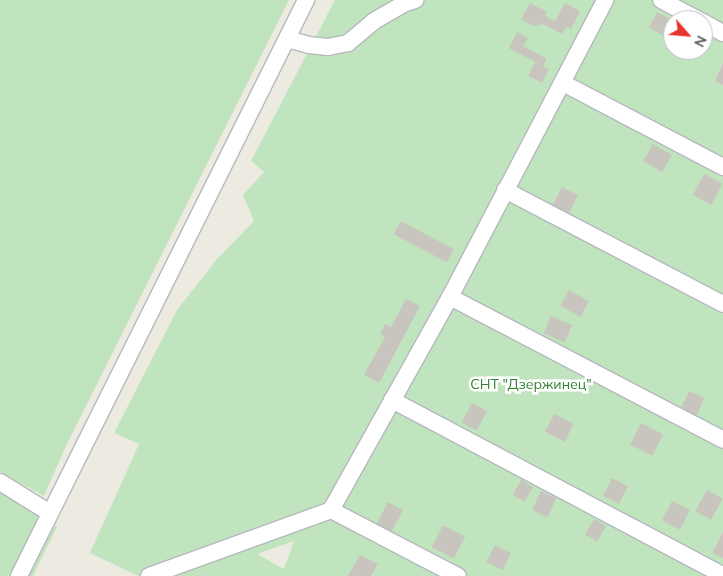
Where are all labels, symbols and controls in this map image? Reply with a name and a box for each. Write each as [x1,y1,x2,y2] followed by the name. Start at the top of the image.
[663,10,713,60] north arrow
[690,33,711,50] text: N
[470,376,592,392] park label: СНТ "Дзержинец"

